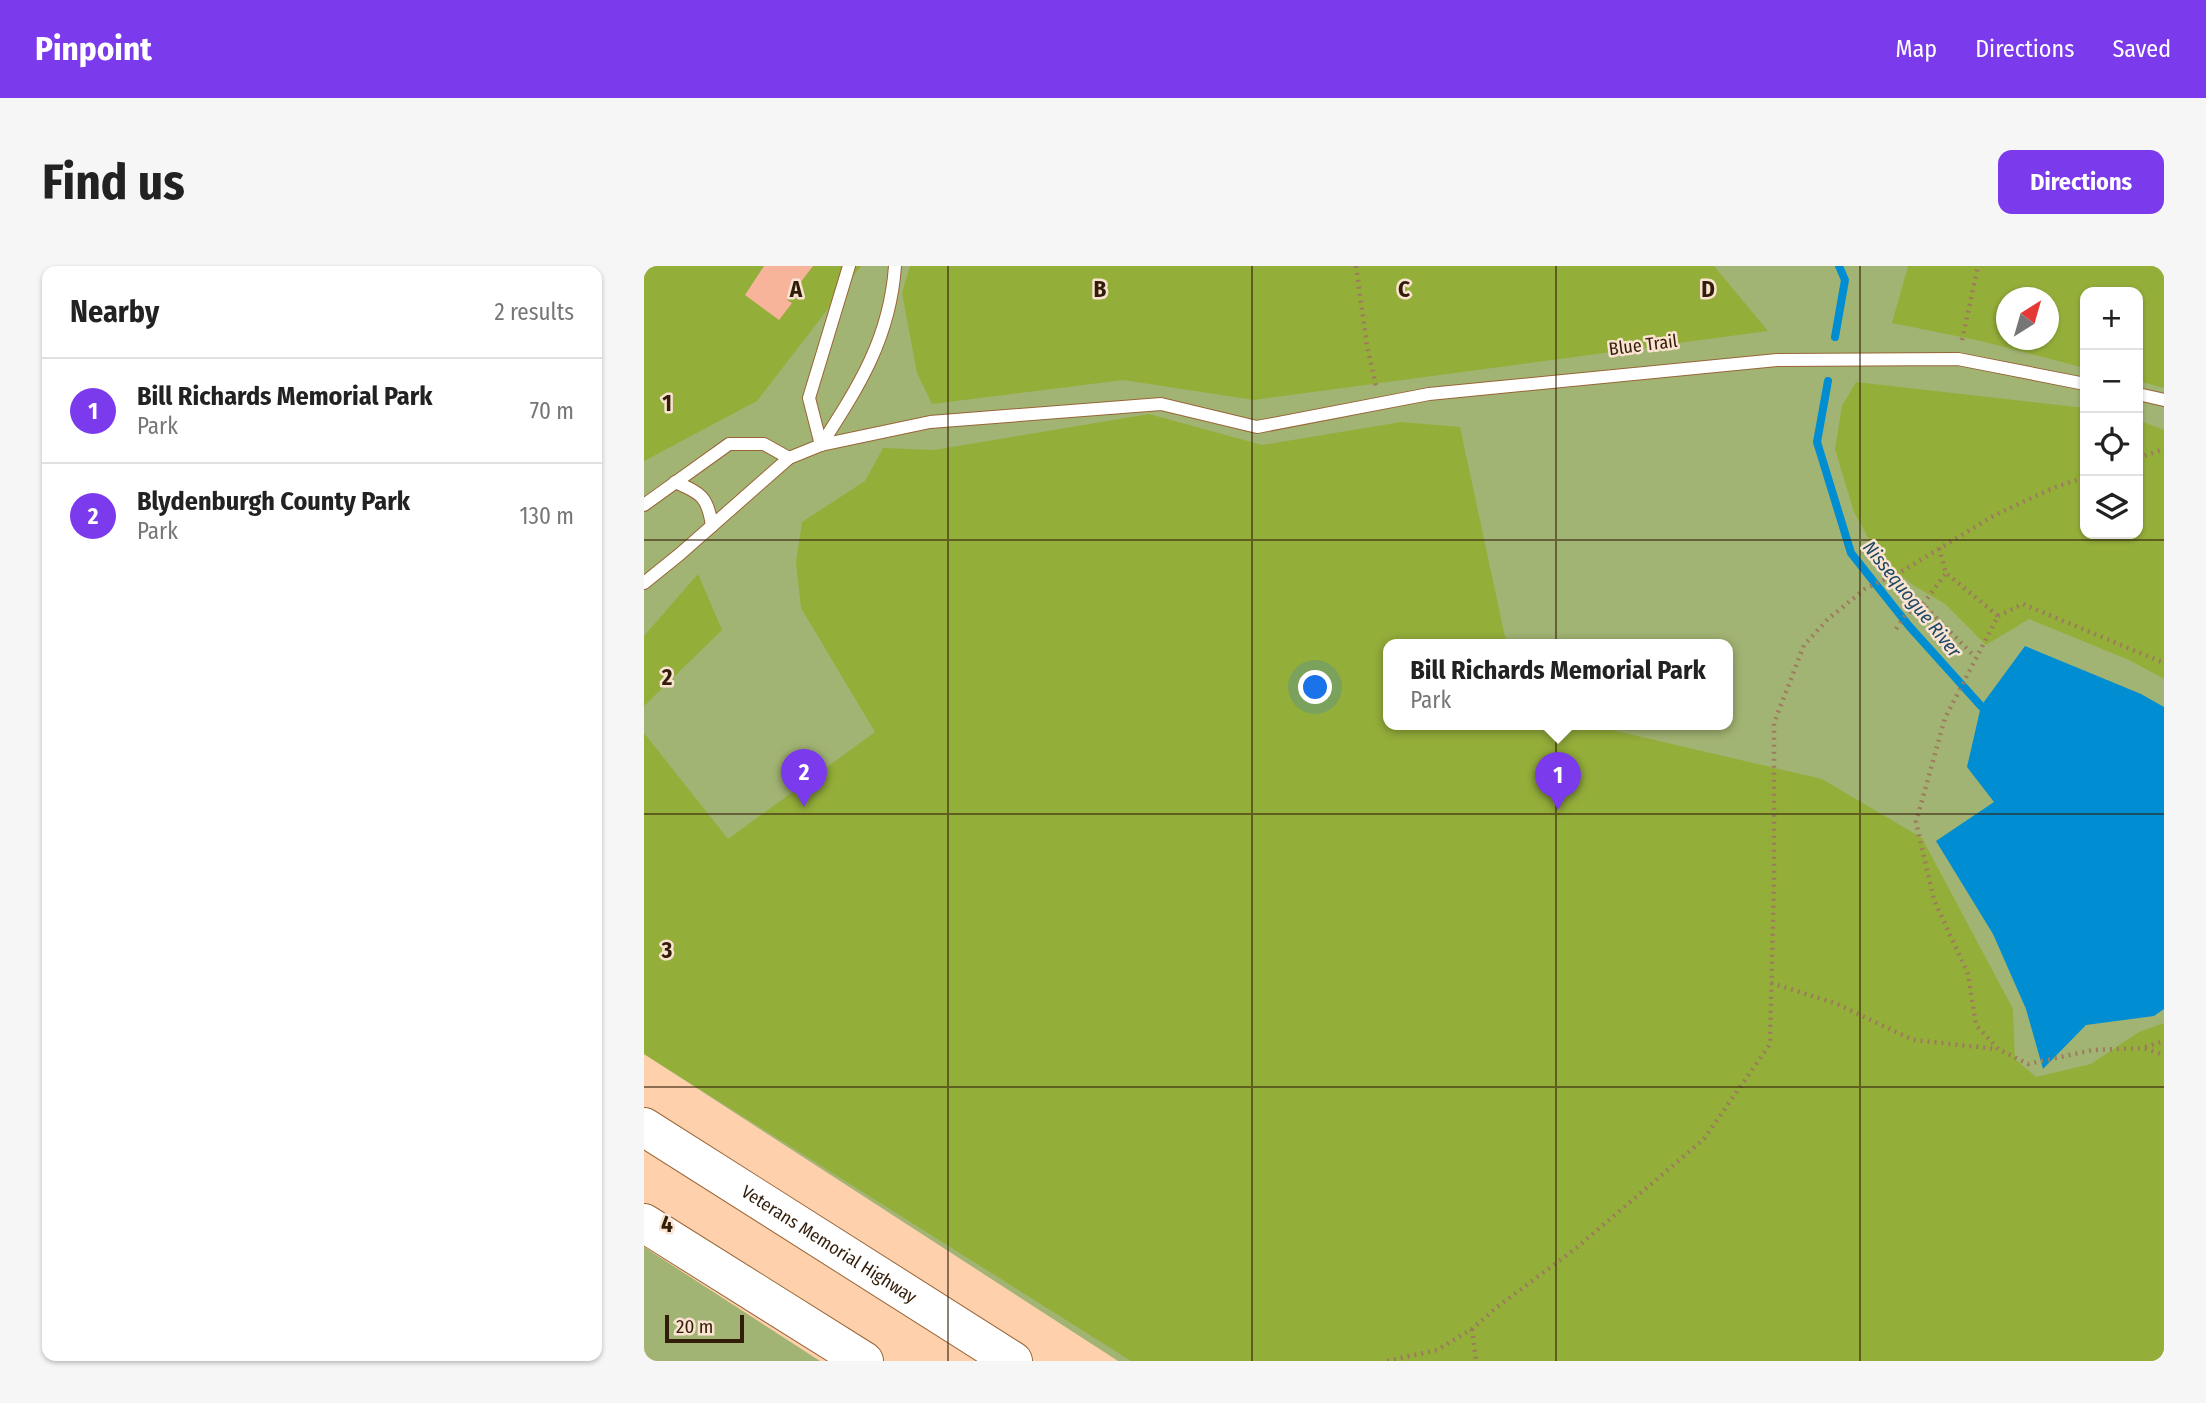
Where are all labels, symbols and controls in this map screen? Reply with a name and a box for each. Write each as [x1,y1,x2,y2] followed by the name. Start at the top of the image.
[35,29,152,69] text: Pinpoint
[1896,35,1937,63] text: Map
[1975,35,2074,63] text: Directions
[2112,35,2171,63] text: Saved
[1998,150,2164,214] button: Directions
[42,153,185,212] text: Find us
[789,275,803,303] text: A
[1094,275,1107,303] text: B
[1398,275,1410,303] text: C
[1701,275,1715,303] text: D
[1996,287,2059,350] north arrow
[2080,287,2143,539] map controls
[2080,287,2143,350] button: +
[70,294,159,330] text: Nearby
[494,298,574,326] text: 2 results
[1608,330,1679,360] street label: Blue Trail
[2080,350,2143,413] button: −
[137,381,433,412] text: Bill Richards Memorial Park
[662,389,672,417] text: 1
[88,397,98,425] text: 1
[530,397,574,425] text: 70 m
[137,412,178,440] text: Park
[2080,413,2143,476] button: locate
[2080,476,2143,539] button: layers
[137,486,410,517] text: Blydenburgh County Park
[88,502,98,530] text: 2
[520,502,574,530] text: 130 m
[137,517,178,545] text: Park
[1858,536,1967,663] water label: Nissequogue River
[1383,639,1733,730] popup
[1410,655,1706,686] text: Bill Richards Memorial Park
[661,663,673,691] text: 2
[1298,670,1332,704] your location
[1410,686,1451,714] text: Park
[781,749,827,807] pin: 2
[1535,752,1581,810] pin: 1
[661,936,673,964] text: 3
[737,1181,921,1308] street label: Veterans Memorial Highway
[661,1210,673,1238] text: 4
[665,1312,744,1344] scale bar
[676,1315,713,1338] text: 20 m

